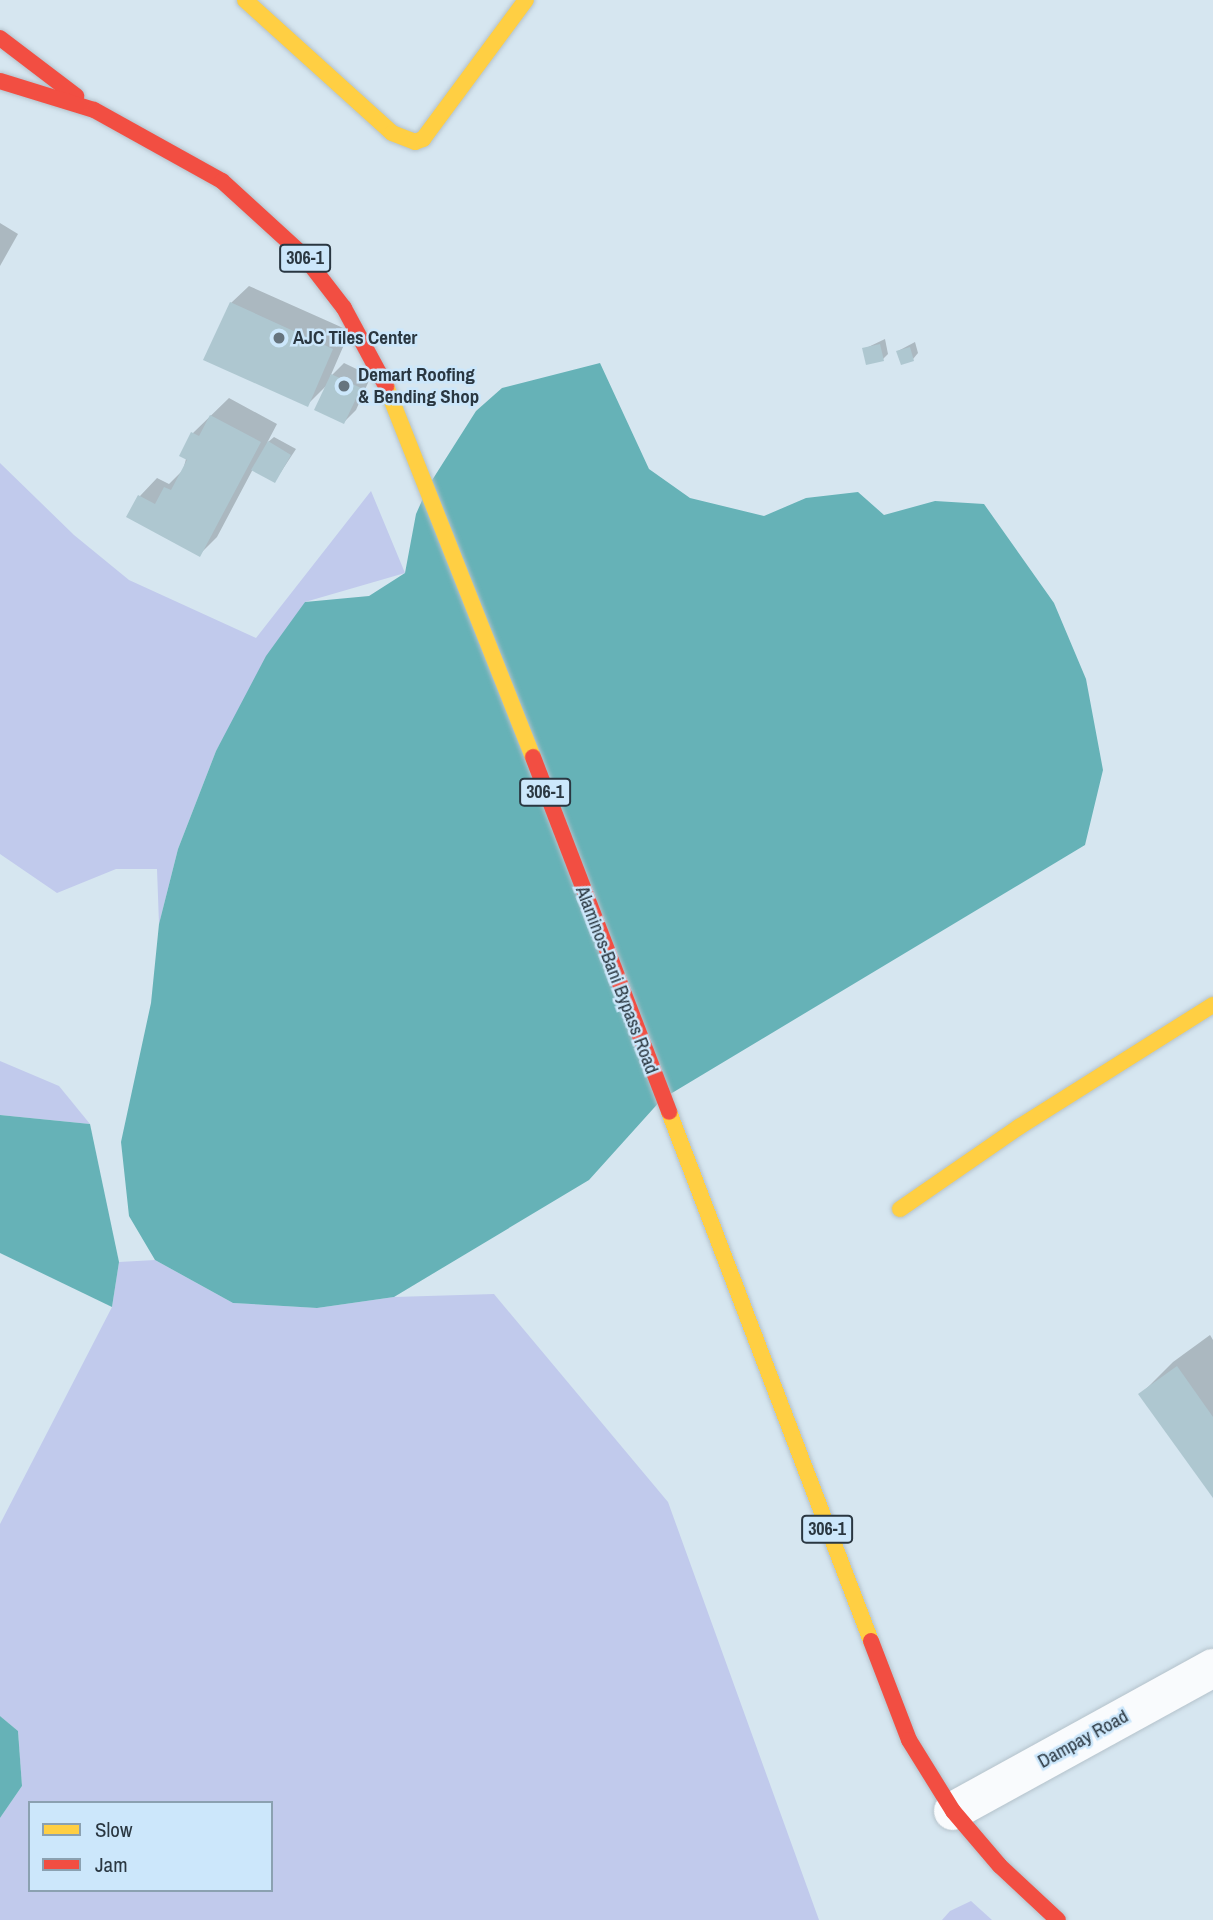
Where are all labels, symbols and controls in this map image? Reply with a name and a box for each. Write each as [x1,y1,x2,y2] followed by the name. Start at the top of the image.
[279,244,331,272] road number: 306-1
[293,327,417,349] place label: AJC Tiles Center
[271,330,287,346] marker: AJC Tiles Center
[358,364,479,408] place label: Demart Roofing & Bending Shop
[336,378,352,394] marker: Demart Roofing & Bending Shop
[519,778,571,806] road number: 306-1
[571,883,663,1077] street label: Alaminos-Bani Bypass Road
[801,1514,853,1544] road number: 306-1
[1034,1705,1132,1773] street label: Dampay Road
[28,1801,273,1892] legend
[95,1815,132,1844] text: Slow
[95,1850,128,1879] text: Jam

